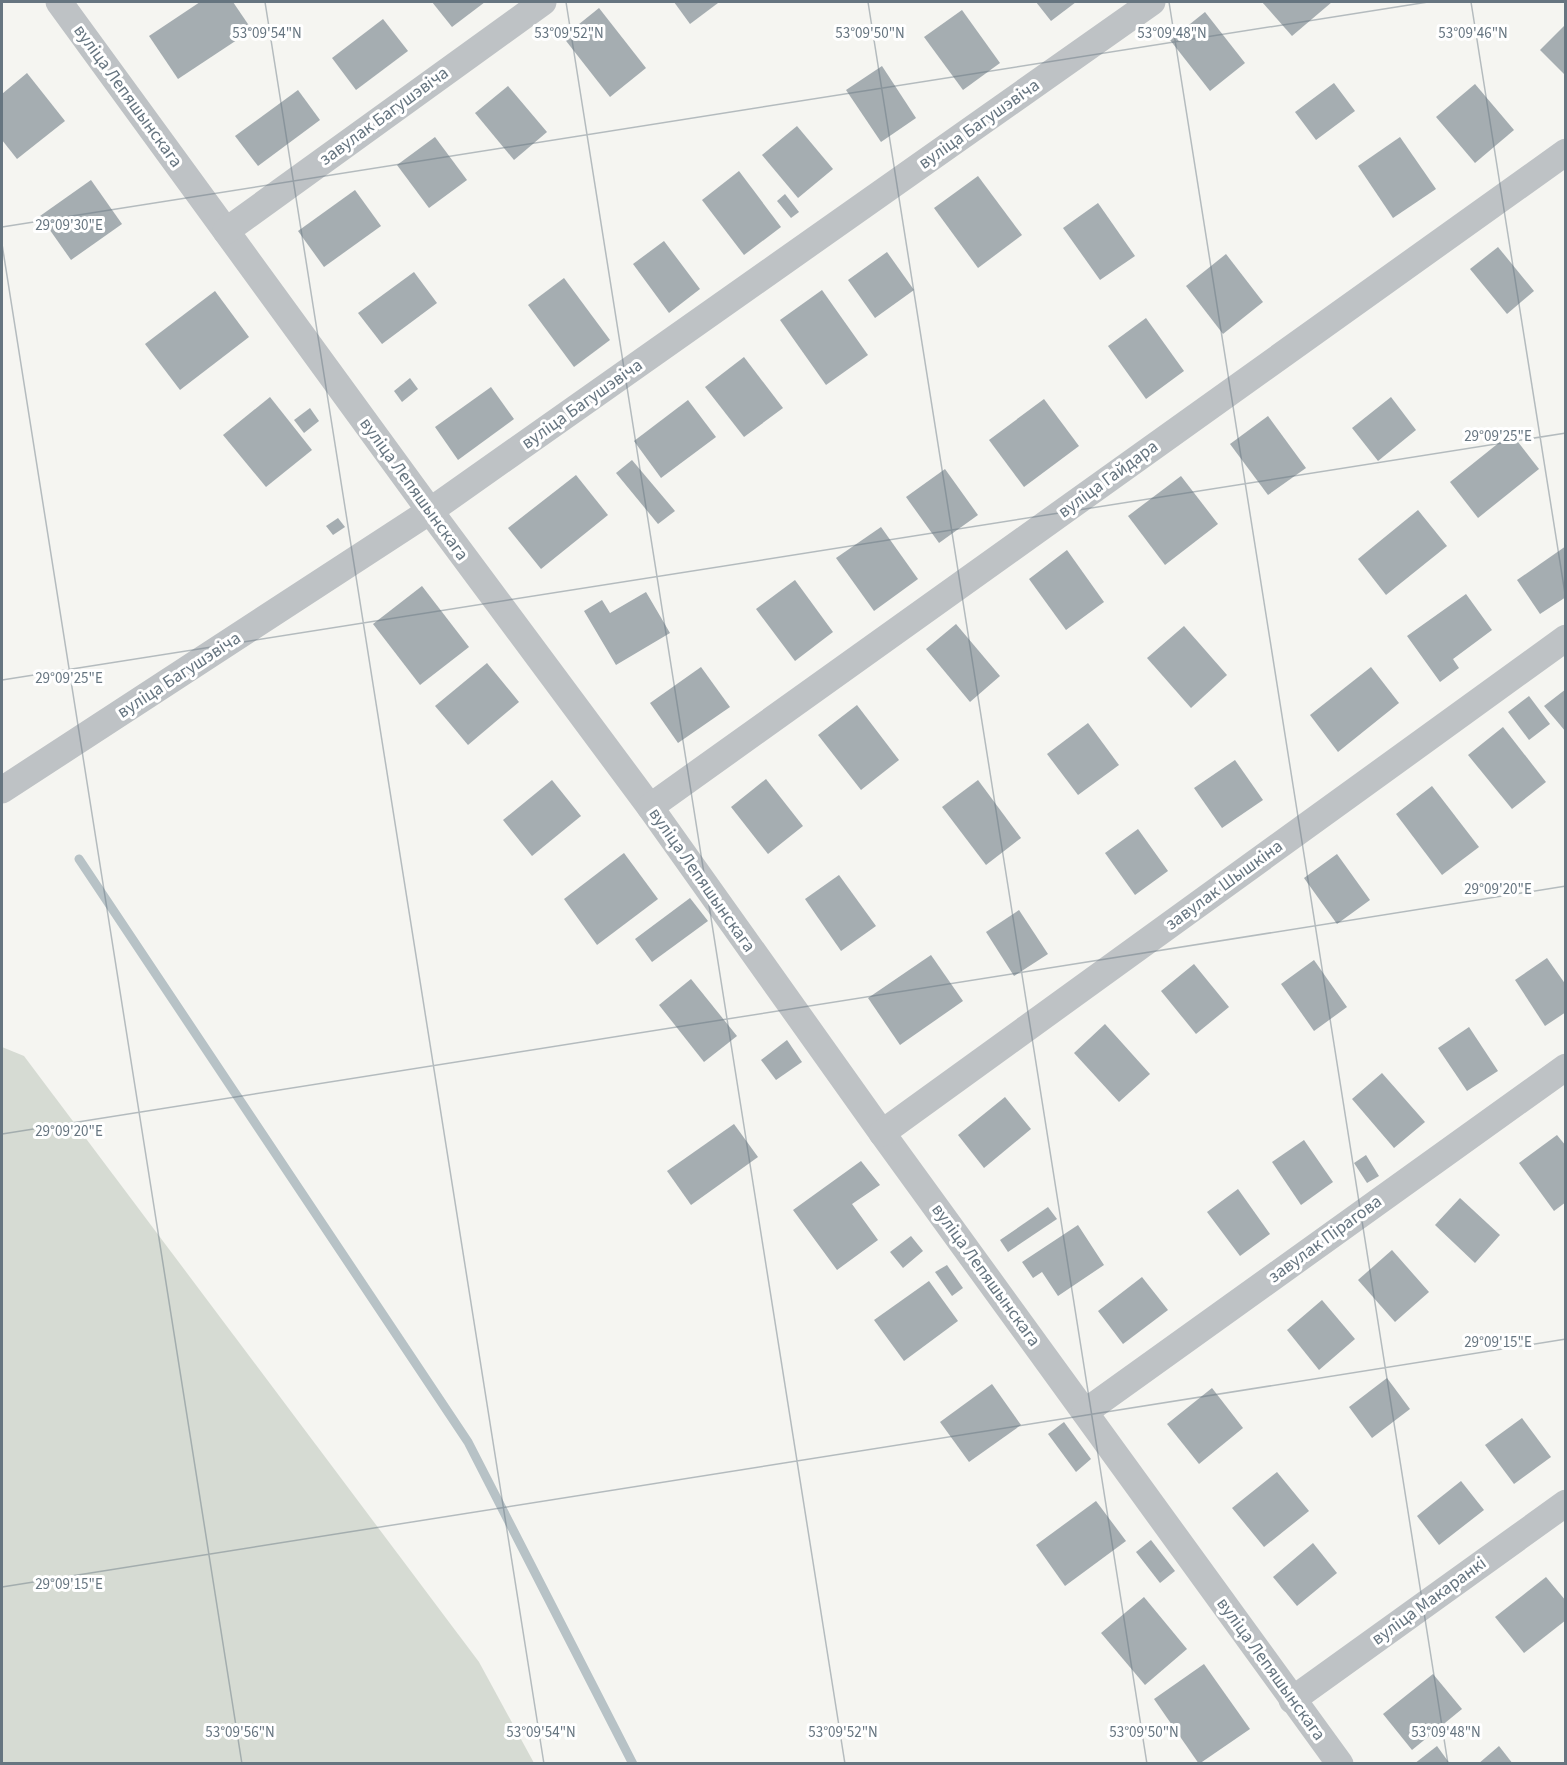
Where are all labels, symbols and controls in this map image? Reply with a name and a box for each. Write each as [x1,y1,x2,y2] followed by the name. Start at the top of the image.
[68,19,188,173] street label: вуліца Лепяшынскага
[232,23,302,44] text: 53°09'54"N
[534,23,604,44] text: 53°09'52"N
[835,23,905,44] text: 53°09'50"N
[1137,23,1207,44] text: 53°09'48"N
[1438,23,1508,44] text: 53°09'46"N
[314,60,454,172] street label: завулак Багушэвіча
[913,73,1045,175] street label: вуліца Багушэвіча
[35,215,103,236] text: 29°09'30"E
[516,353,648,455] street label: вуліца Багушэвіча
[354,412,474,566] street label: вуліца Лепяшынскага
[1464,426,1532,447] text: 29°09'25"E
[1053,434,1163,524] street label: вуліца Гайдара
[112,626,246,724] street label: вуліца Багушэвіча
[35,668,103,689] text: 29°09'25"E
[643,803,761,957] street label: вуліца Лепяшынскага
[1160,834,1288,936] street label: завулак Шышкіна
[1464,879,1532,900] text: 29°09'20"E
[35,1121,103,1142] text: 29°09'20"E
[1263,1189,1387,1289] street label: завулак Пірагова
[926,1198,1046,1352] street label: вуліца Лепяшынскага
[1464,1332,1532,1353] text: 29°09'15"E
[1366,1551,1492,1651] street label: вуліца Макаранкі
[35,1574,103,1595] text: 29°09'15"E
[1211,1592,1331,1746] street label: вуліца Лепяшынскага
[205,1722,275,1743] text: 53°09'56"N
[506,1722,576,1743] text: 53°09'54"N
[808,1722,878,1743] text: 53°09'52"N
[1109,1722,1179,1743] text: 53°09'50"N
[1411,1722,1481,1743] text: 53°09'48"N

